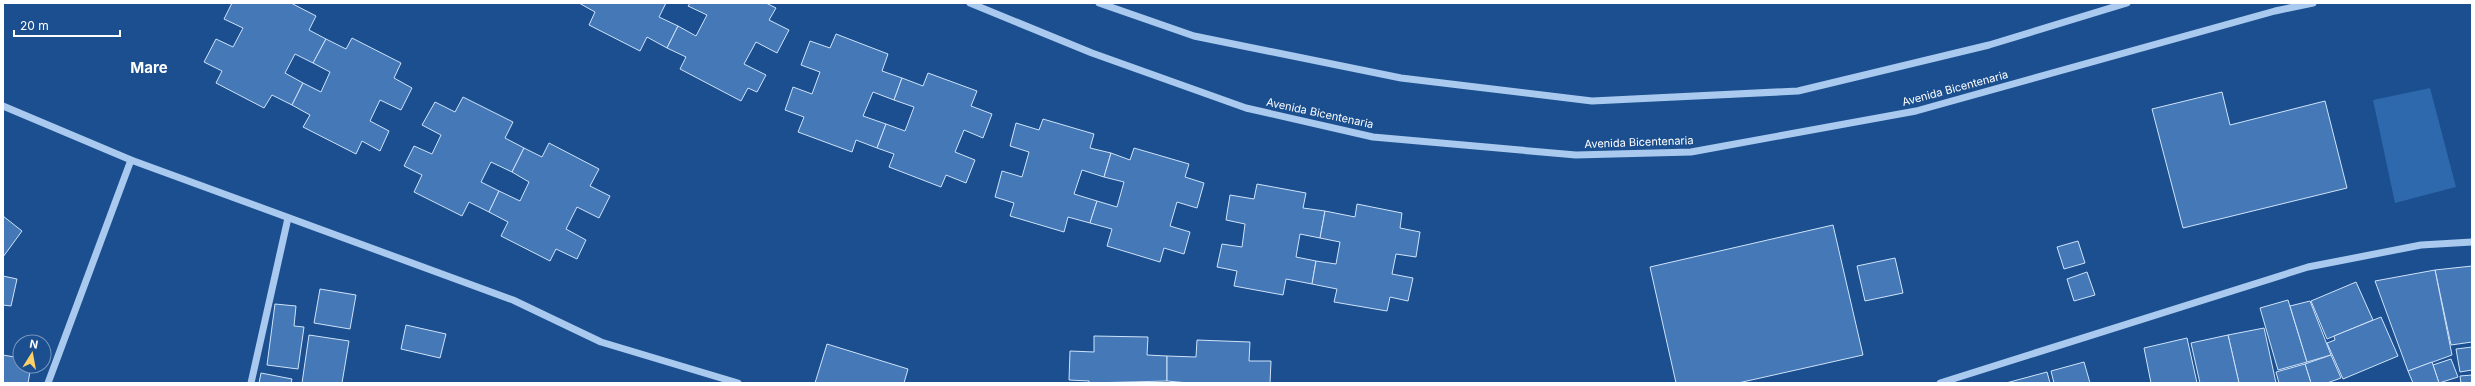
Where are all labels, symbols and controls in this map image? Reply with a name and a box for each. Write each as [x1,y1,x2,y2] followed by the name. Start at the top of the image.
[14,12,120,38] scale bar
[20,18,49,33] text: 20 m
[130,58,168,77] district label: Mare
[1900,67,2010,109] street label: Avenida Bicentenaria
[1265,95,1375,131] street label: Avenida Bicentenaria
[1584,133,1694,151] street label: Avenida Bicentenaria
[12,334,52,374] north arrow
[28,337,39,352] text: N

